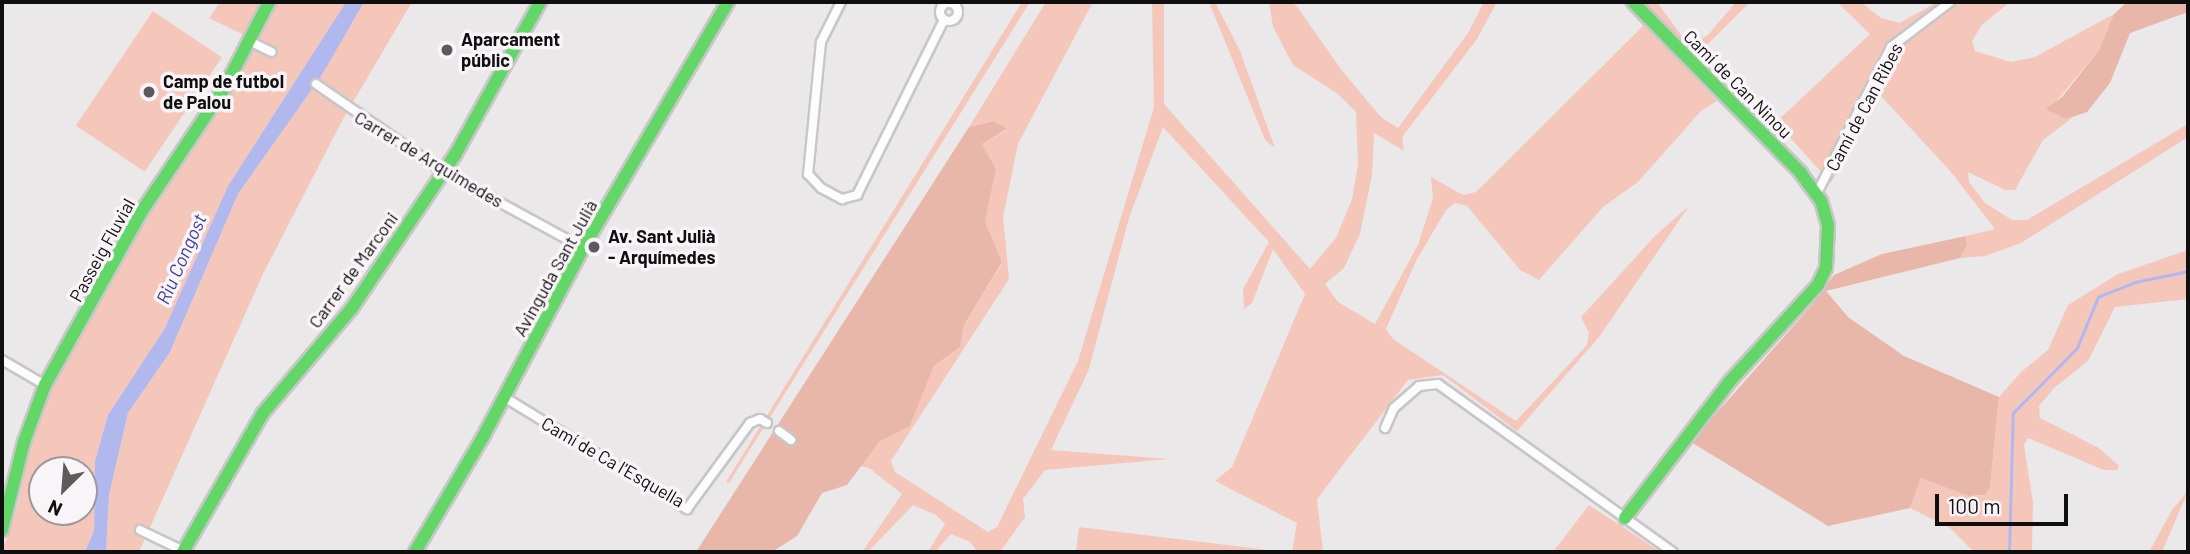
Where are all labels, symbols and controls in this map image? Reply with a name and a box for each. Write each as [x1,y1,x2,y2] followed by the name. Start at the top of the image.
[1679,25,1797,143] street label: Camí de Can Ninou
[461,29,560,72] place label: Aparcament públic
[1821,39,1907,175] street label: Camí de Can Ribes
[439,42,455,58] marker: Aparcament públic
[163,71,284,114] place label: Camp de futbol de Palou
[141,84,157,100] marker: Camp de futbol de Palou
[351,106,507,212] street label: Carrer de Arquimedes
[65,195,139,305] street label: Passeig Fluvial
[509,196,601,340] street label: Avinguda Sant Julià
[304,208,402,332] street label: Carrer de Marconi
[151,210,211,308] water label: Riu Congost
[608,226,716,268] place label: Av. Sant Julià - Arquímedes
[586,239,602,255] marker: Av. Sant Julià - Arquímedes
[538,412,688,512] street label: Camí de Ca l'Esquella
[28,456,98,526] north arrow
[1938,480,2071,524] scale bar
[1948,493,2001,518] text: 100 m
[44,496,65,522] text: N

